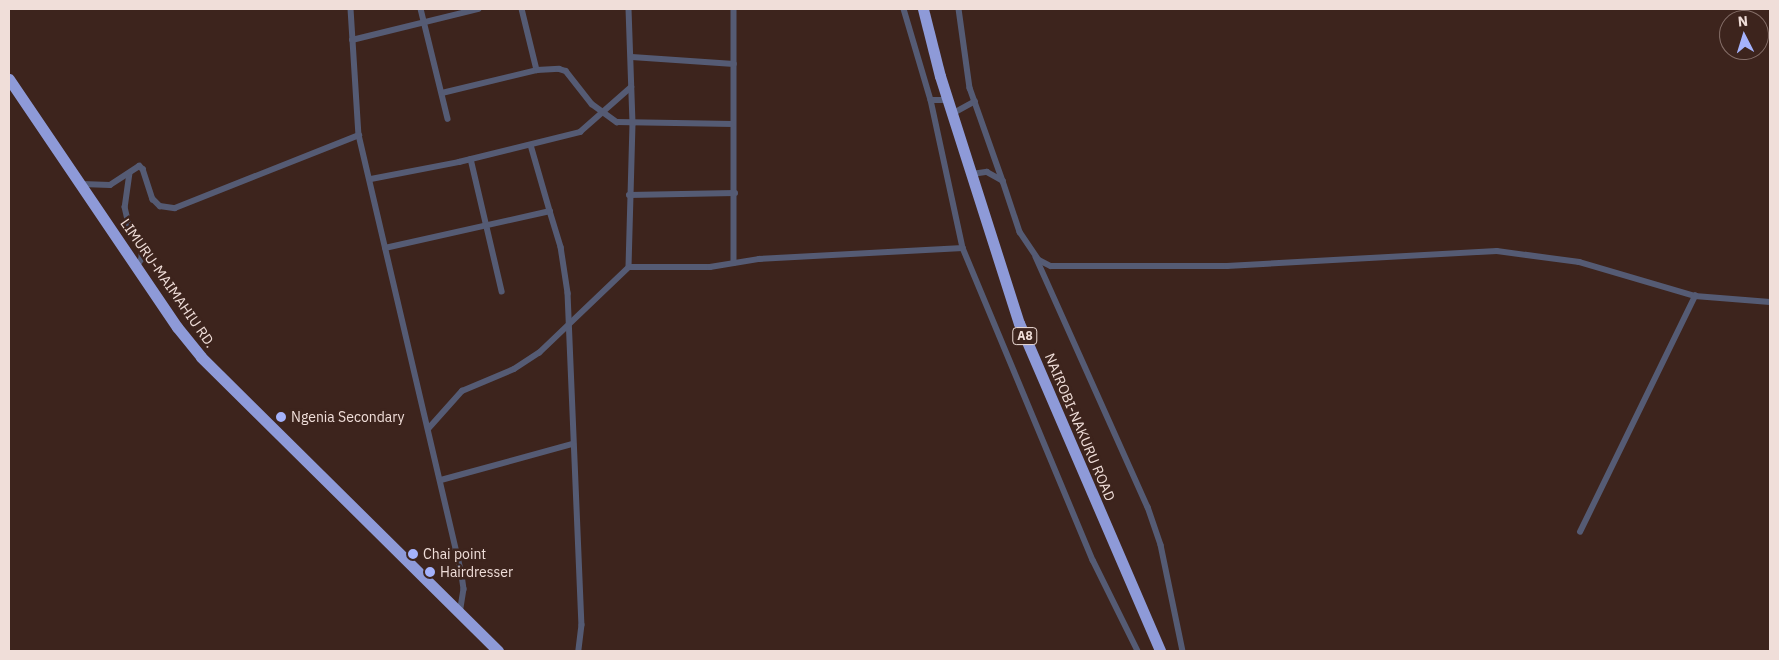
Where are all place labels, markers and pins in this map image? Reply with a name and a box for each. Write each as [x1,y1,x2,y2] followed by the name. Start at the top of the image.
[291,409,405,425] place label: Ngenia Secondary
[275,411,287,423] marker: Ngenia Secondary
[423,546,486,562] place label: Chai point
[407,548,419,560] marker: Chai point
[440,564,513,580] place label: Hairdresser
[424,566,436,578] marker: Hairdresser

